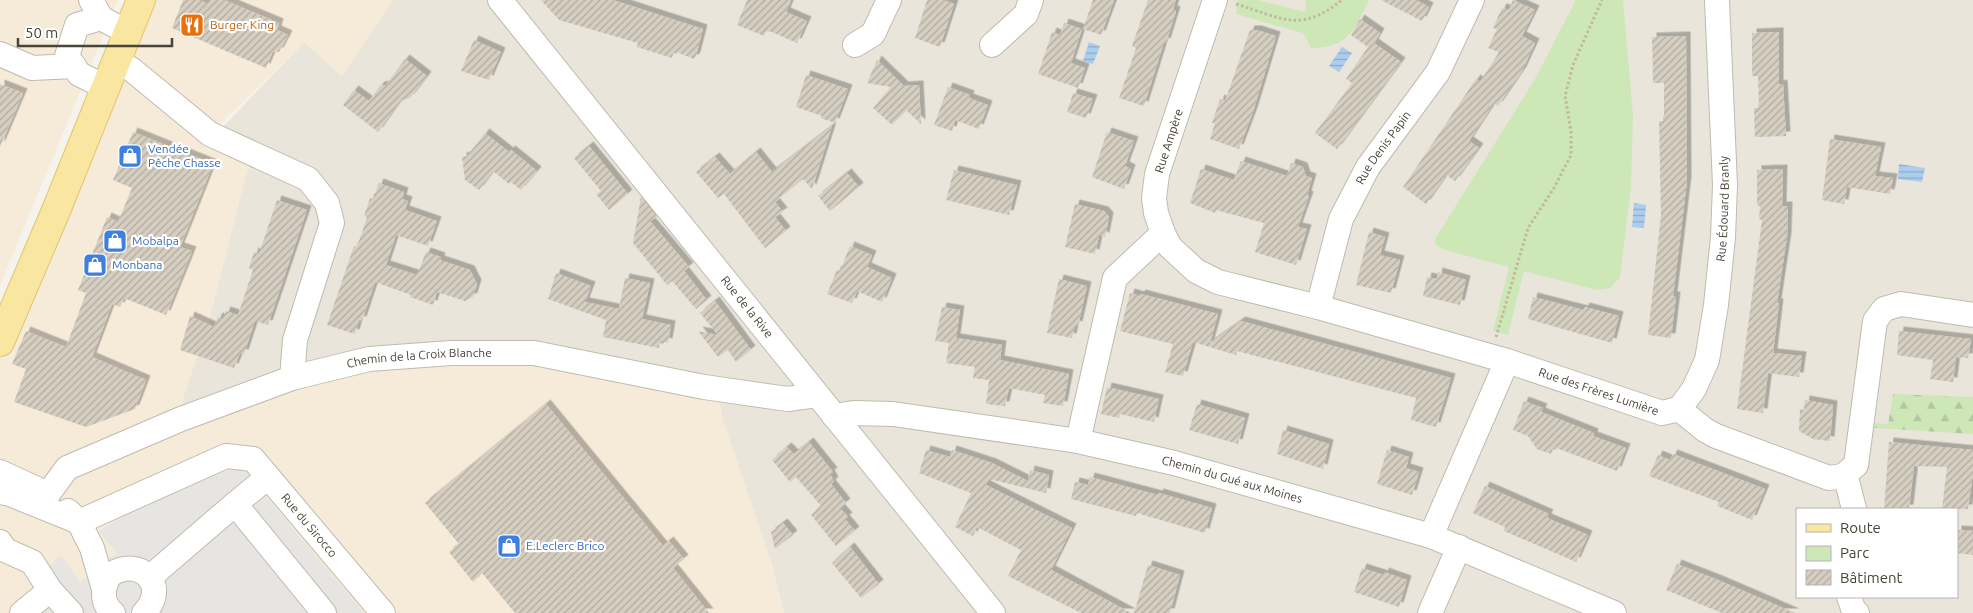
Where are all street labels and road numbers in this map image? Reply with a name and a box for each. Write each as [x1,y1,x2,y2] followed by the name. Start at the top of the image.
[1152,107,1185,175] street label: Rue Ampère
[1353,108,1413,187] street label: Rue Denis Papin
[1713,156,1731,262] street label: Rue Édouard Branly
[719,273,776,340] street label: Rue de la Rive
[345,346,492,370] street label: Chemin de la Croix Blanche
[1537,365,1661,417] street label: Rue des Frères Lumière
[1161,453,1304,505] street label: Chemin du Gué aux Moines
[279,491,340,560] street label: Rue du Sirocco

